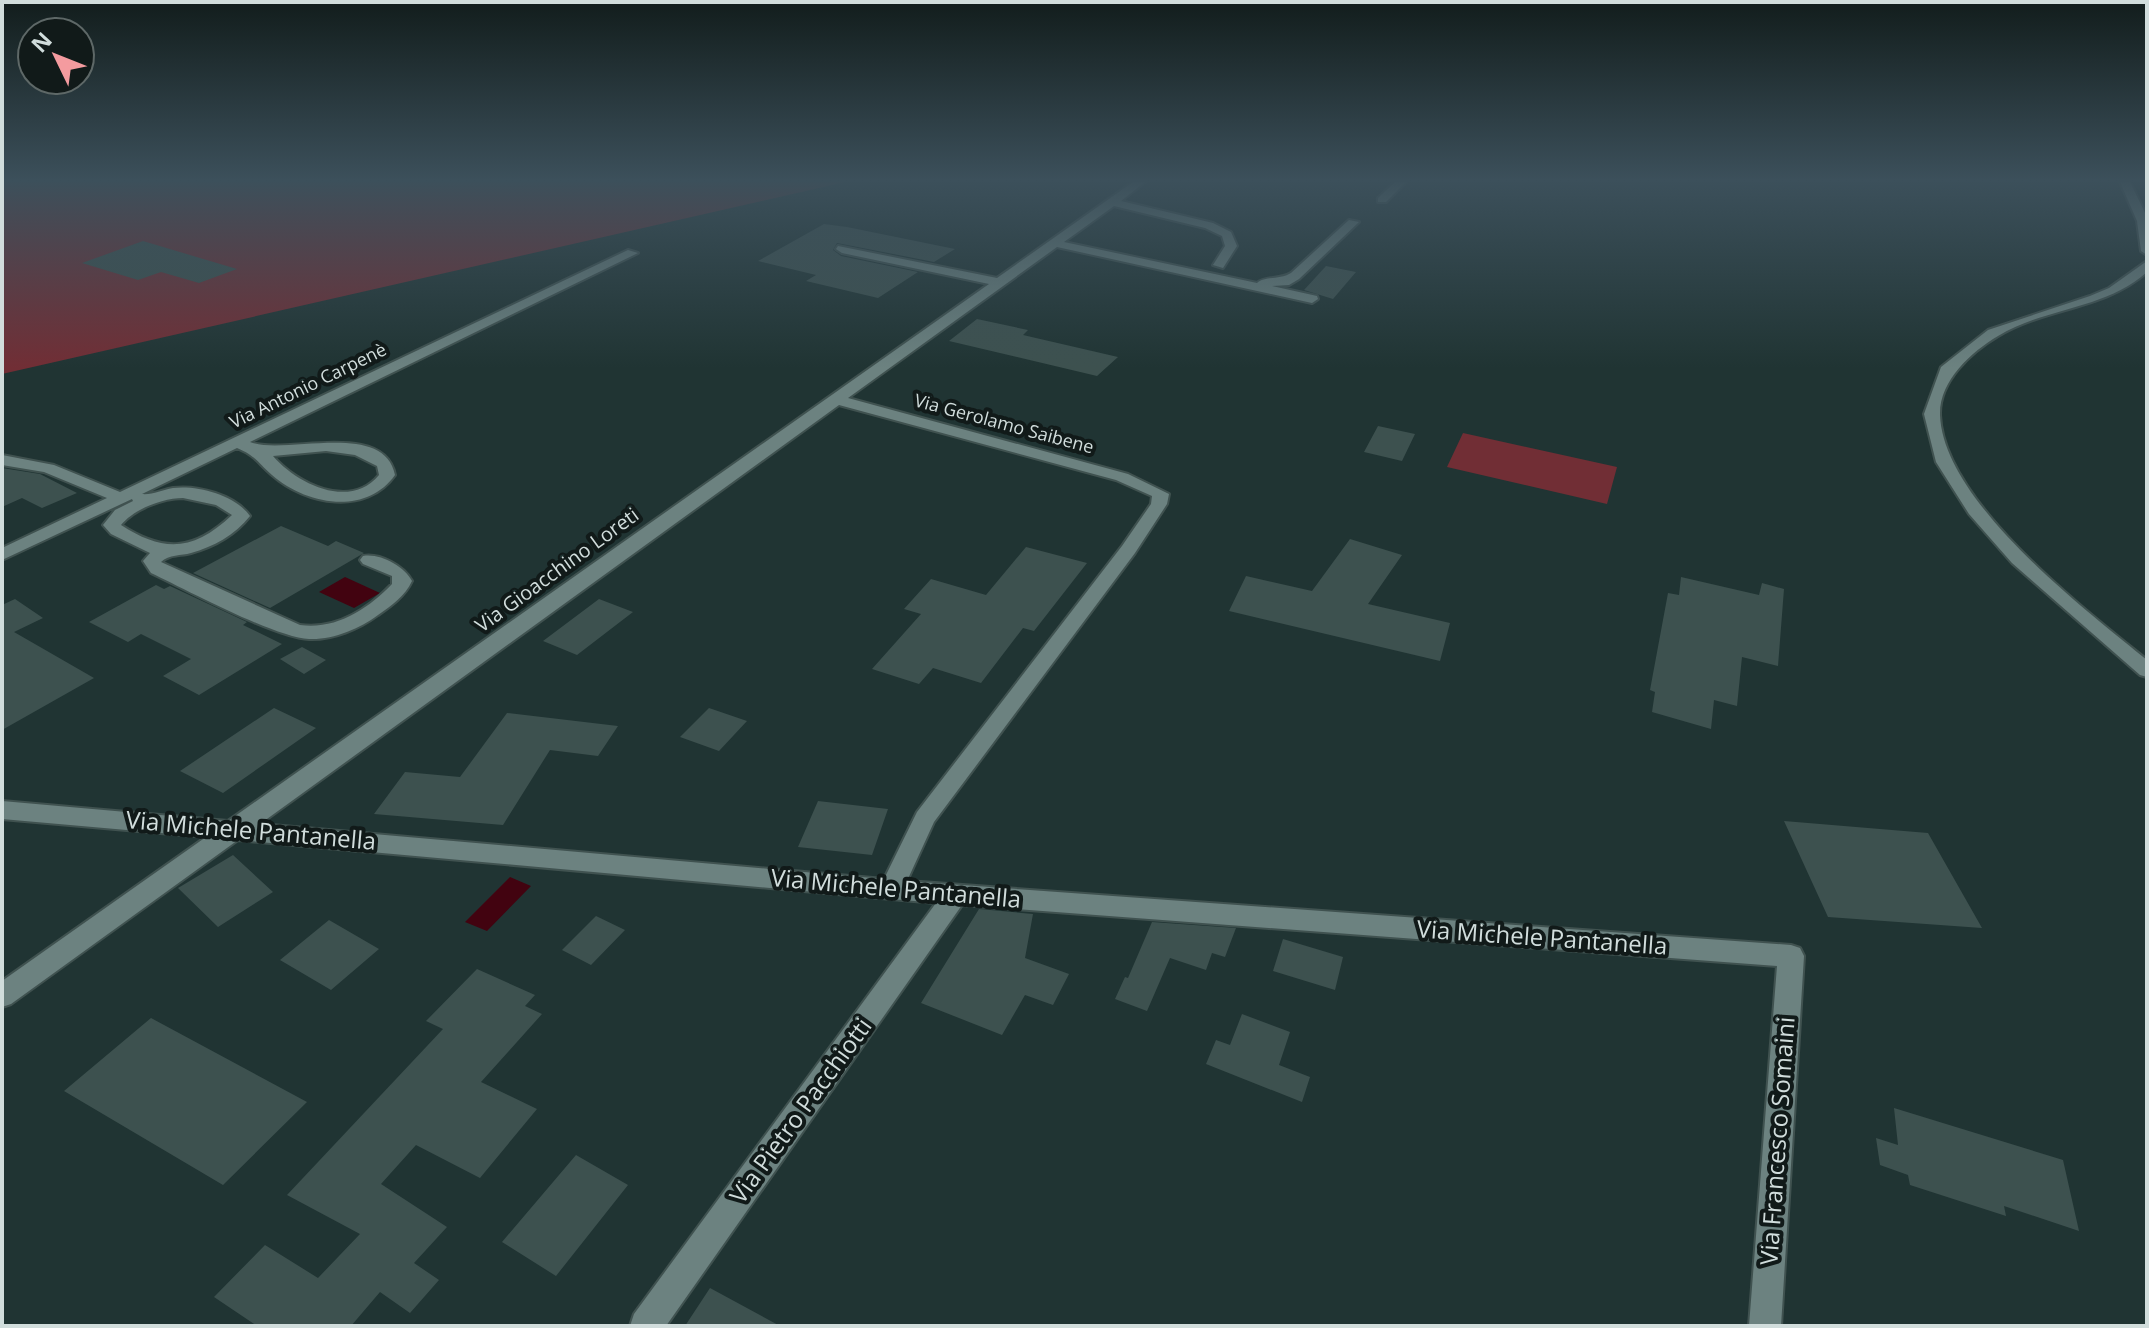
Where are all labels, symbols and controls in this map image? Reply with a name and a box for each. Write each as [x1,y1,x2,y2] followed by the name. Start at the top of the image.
[16,16,96,96] north arrow
[24,25,58,58] text: N
[225,337,390,434] street label: Via Antonio Carpenè
[912,388,1097,459] street label: Via Gerolamo Saibene
[469,501,644,638] street label: Via Gioacchino Loreti
[125,802,378,857] street label: Via Michele Pantanella
[770,860,1023,915] street label: Via Michele Pantanella
[1416,911,1668,962] street label: Via Michele Pantanella
[721,1011,878,1210] street label: Via Pietro Pacchiotti
[1751,1016,1802,1266] street label: Via Francesco Somaini

